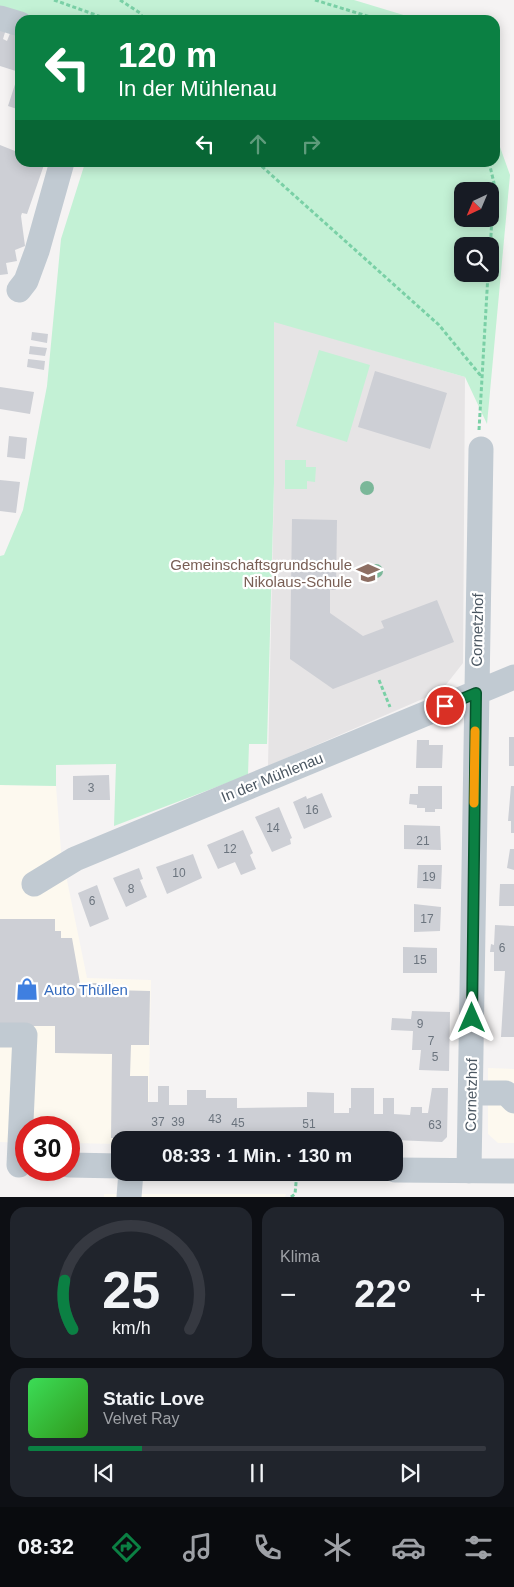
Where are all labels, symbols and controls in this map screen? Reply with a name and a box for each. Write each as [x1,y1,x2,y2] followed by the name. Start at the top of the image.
[35,35,100,100] icon: left
[118,35,217,74] text: 120 m
[118,76,277,101] text: In der Mühlenau
[191,130,219,158] icon: left
[244,130,272,158] icon: ahead
[297,130,325,158] icon: right
[454,182,499,228] north arrow
[454,182,499,282] map controls
[454,237,499,282] button: search
[170,556,352,590] place label: Gemeinschaftsgrundschule Nikolaus-Schule
[355,560,381,586] school or university icon: Gemeinschaftsgrundschule Nikolaus-Schule
[468,592,486,667] street label: Cornetzhof
[424,685,466,727] pin
[431,692,459,720] icon: arrive
[219,749,325,805] street label: In der Mühlenau
[88,781,95,795] house number: 3
[305,803,319,817] house number: 16
[266,821,280,835] house number: 14
[416,834,430,848] house number: 21
[223,842,237,856] house number: 12
[172,866,186,880] house number: 10
[422,870,436,884] house number: 19
[128,882,135,896] house number: 8
[89,894,96,908] house number: 6
[420,912,434,926] house number: 17
[499,941,506,955] house number: 6
[413,953,427,967] house number: 15
[14,976,40,1002] shop icon: Auto Thüllen
[44,981,128,998] place label: Auto Thüllen
[445,991,497,1043] position arrow
[417,1017,424,1031] house number: 9
[428,1034,435,1048] house number: 7
[432,1050,439,1064] house number: 5
[462,1057,480,1132] street label: Cornetzhof
[208,1112,222,1126] house number: 43
[151,1115,165,1129] house number: 37
[171,1115,185,1129] house number: 39
[15,1116,80,1181] speed limit sign: 30
[231,1116,245,1130] house number: 45
[302,1117,316,1131] house number: 51
[428,1118,442,1132] house number: 63
[162,1145,352,1166] text: 08:33 · 1 Min. · 130 m
[280,1248,320,1265] text: Klima
[102,1261,160,1319] text: 25
[354,1273,412,1315] text: 22°
[280,1279,296,1310] text: −
[470,1279,486,1310] text: +
[112,1318,150,1338] text: km/h
[103,1388,204,1409] text: Static Love
[103,1410,179,1427] text: Velvet Ray
[90,1459,118,1487] icon: previous
[243,1459,271,1487] icon: pause
[396,1459,424,1487] icon: next
[109,1530,144,1565] icon: directions
[180,1530,215,1565] icon: music
[250,1530,285,1565] icon: phone
[320,1530,355,1565] icon: climate
[391,1530,426,1565] icon: car
[461,1530,496,1565] icon: filters
[18,1534,74,1559] text: 08:32

